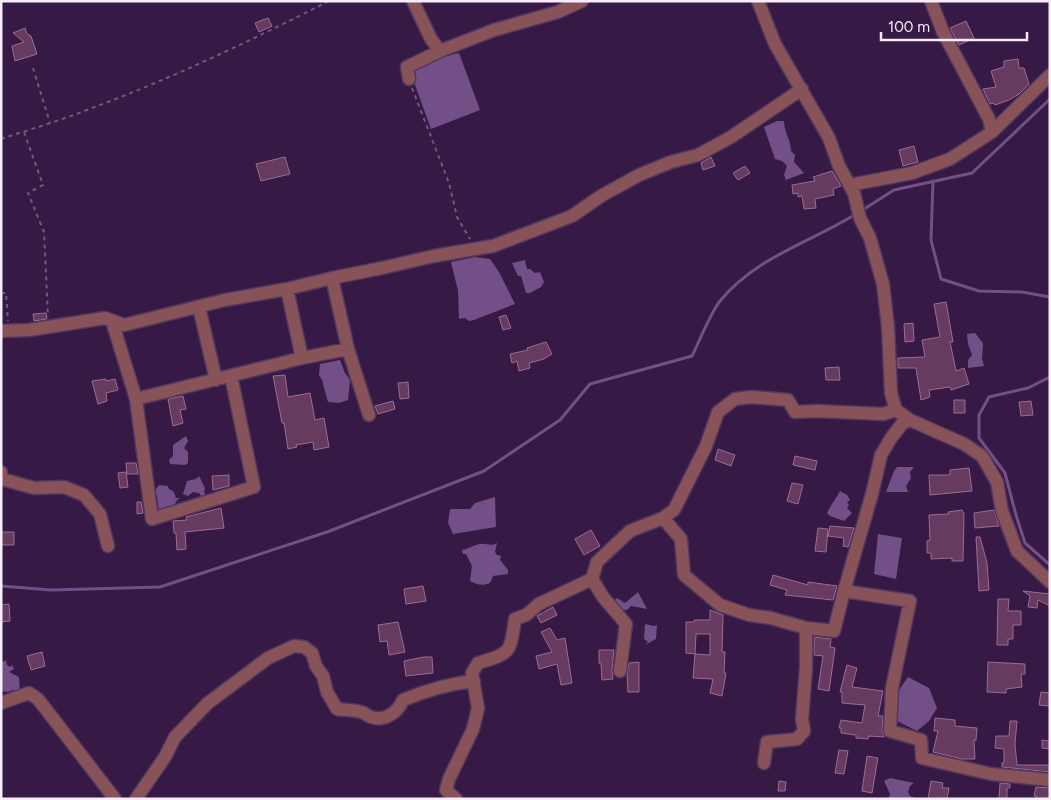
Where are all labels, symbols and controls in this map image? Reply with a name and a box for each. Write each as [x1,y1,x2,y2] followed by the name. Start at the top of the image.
[881,10,1027,42] scale bar
[888,18,930,36] text: 100 m

